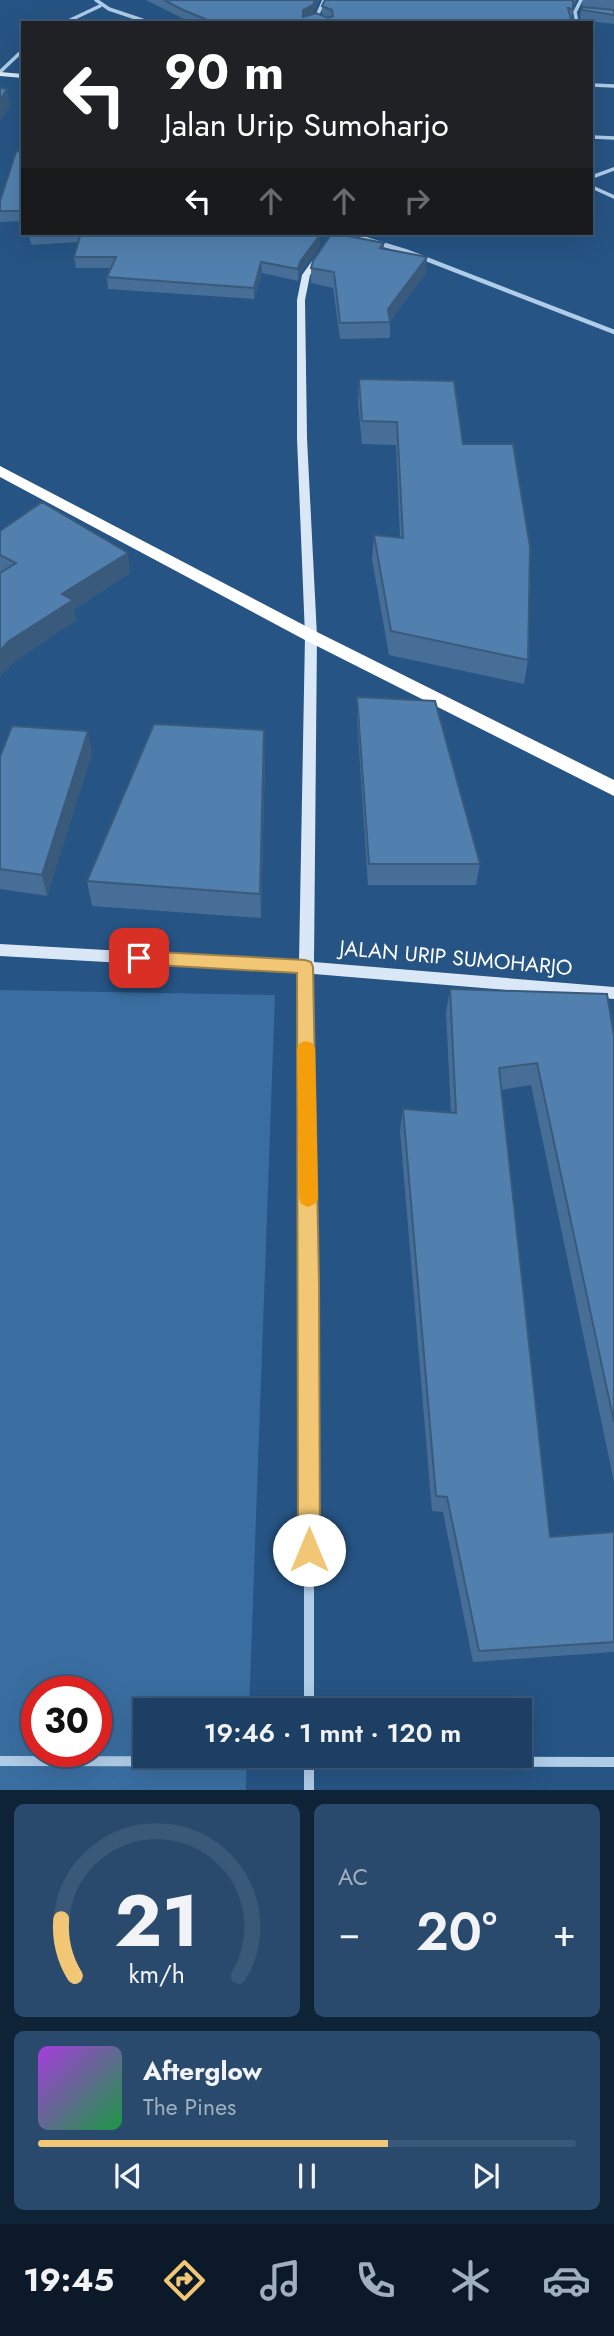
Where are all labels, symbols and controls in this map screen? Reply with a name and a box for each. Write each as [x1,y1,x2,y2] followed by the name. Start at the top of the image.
[164,37,284,107] text: 90 m
[49,49,140,140] icon: left
[164,102,449,148] text: Jalan Urip Sumoharjo
[179,182,217,220] icon: left
[252,182,290,220] icon: ahead
[325,182,363,220] icon: ahead
[398,182,436,220] icon: right
[109,928,169,988] pin
[335,933,574,983] street label: JALAN URIP SUMOHARJO
[120,939,158,977] icon: arrive
[272,1513,346,1587] position arrow
[21,1676,112,1767] speed limit sign: 30
[204,1714,461,1752] text: 19:46 · 1 mnt · 120 m
[338,1860,368,1894] text: AC
[115,1869,199,1974] text: 21
[416,1894,497,1970] text: 20°
[338,1905,360,1960] text: −
[553,1905,576,1960] text: +
[129,1956,185,1992] text: km/h
[143,2052,262,2090] text: Afterglow
[143,2090,236,2124] text: The Pines
[109,2157,147,2195] icon: previous
[288,2157,326,2195] icon: pause
[467,2157,505,2195] icon: next
[160,2256,209,2305] icon: directions
[256,2256,305,2305] icon: music
[351,2256,400,2305] icon: phone
[446,2256,495,2305] icon: climate
[542,2256,591,2305] icon: car
[23,2257,114,2303] text: 19:45

